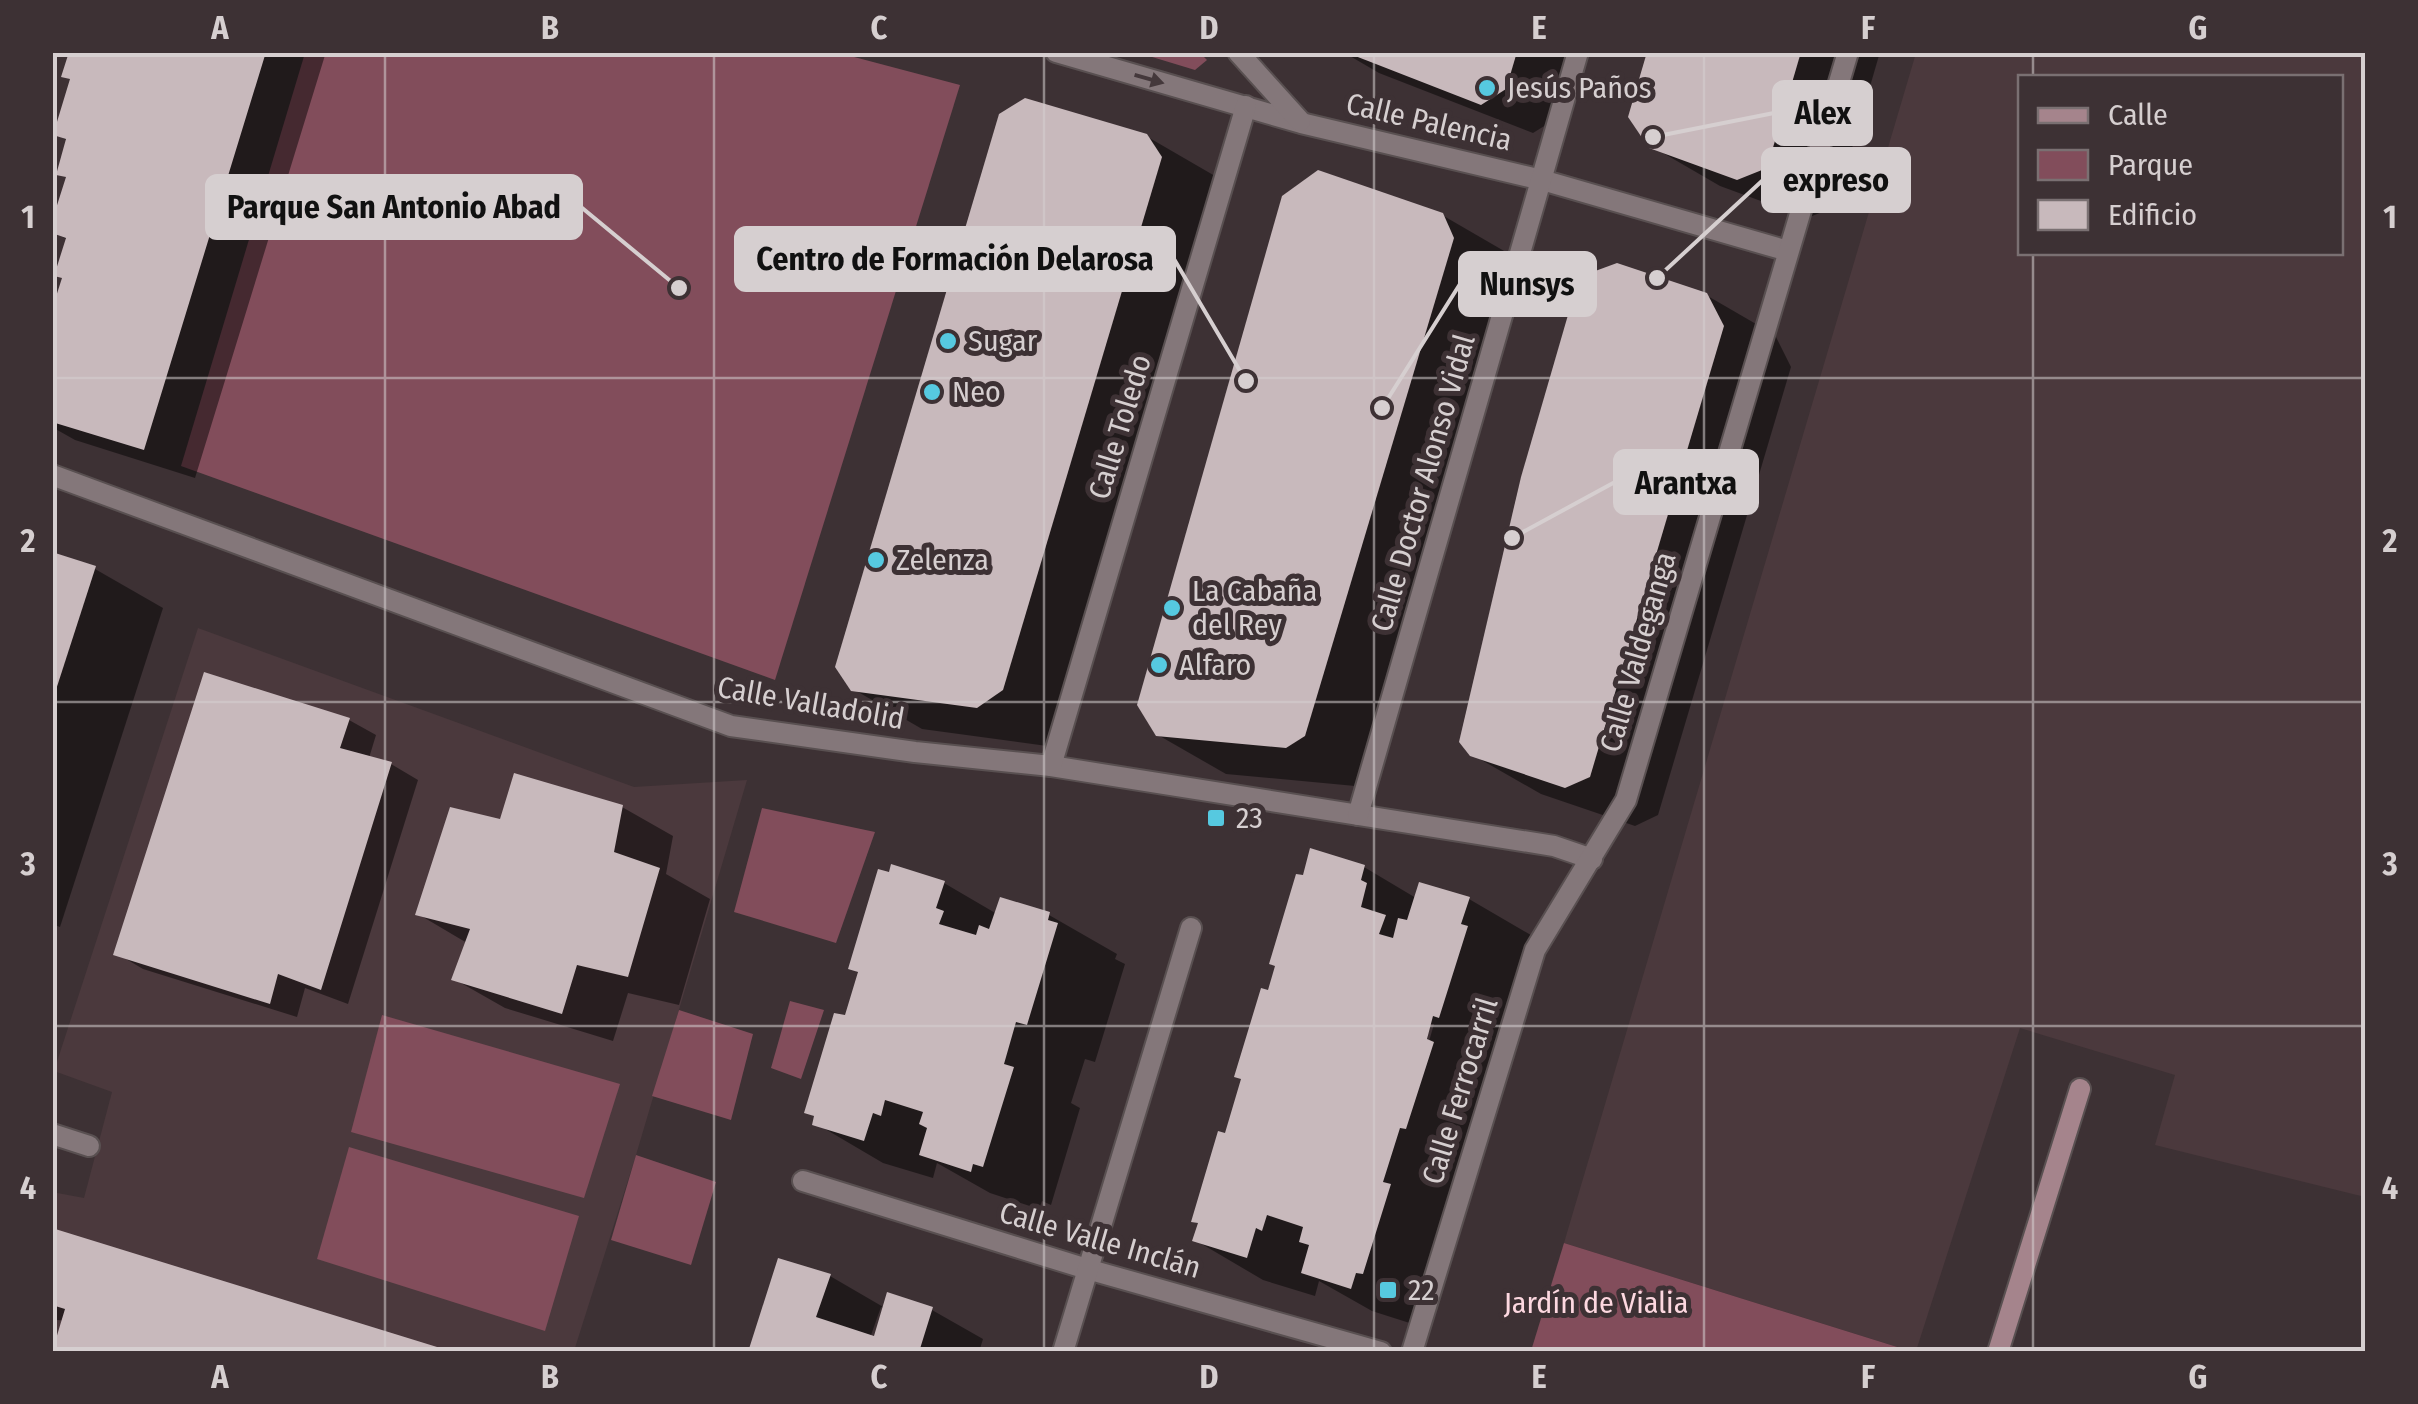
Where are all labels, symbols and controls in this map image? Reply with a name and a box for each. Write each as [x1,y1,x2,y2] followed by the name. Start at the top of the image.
[210,9,229,47] text: A
[541,9,559,47] text: B
[871,9,888,47] text: C
[1199,9,1219,47] text: D
[1531,9,1547,47] text: E
[1861,9,1875,47] text: F
[2189,9,2207,47] text: G
[1507,70,1652,106] place label: Jesús Paños
[1134,72,1165,87] one-way arrow
[2018,75,2343,255] legend
[1476,77,1498,99] marker: Jesús Paños
[1774,82,1871,144] callout: Alex
[1343,85,1515,159] street label: Calle Palencia
[1794,94,1852,132] text: Alex
[2108,97,2168,133] text: Calle
[2108,147,2193,183] text: Parque
[1763,149,1909,211] callout: expreso
[1783,161,1889,199] text: expreso
[207,176,581,238] callout: Parque San Antonio Abad
[227,188,561,226] text: Parque San Antonio Abad
[2108,197,2197,233] text: Edificio
[21,198,35,236] text: 1
[2383,198,2397,236] text: 1
[736,228,1174,290] callout: Centro de Formación Delarosa
[756,240,1154,278] text: Centro de Formación Delarosa
[1460,253,1595,315] callout: Nunsys
[1479,265,1575,303] text: Nunsys
[968,323,1038,359] place label: Sugar
[937,330,959,352] marker: Sugar
[1363,330,1483,636] street label: Calle Doctor Alonso Vidal
[1081,350,1159,504] street label: Calle Toledo
[952,374,1001,410] place label: Neo
[921,381,943,403] marker: Neo
[1615,451,1757,513] callout: Arantxa
[1634,464,1737,502] text: Arantxa
[20,522,36,560] text: 2
[2382,522,2398,560] text: 2
[896,542,989,578] place label: Zelenza
[1592,548,1684,756] street label: Calle Valdeganga
[865,549,887,571] marker: Zelenza
[1192,573,1317,643] place label: La Cabaña del Rey
[1161,597,1183,619] marker: La Cabaña del Rey
[1179,647,1251,683] place label: Alfaro
[1148,654,1170,676] marker: Alfaro
[715,669,907,737] street label: Calle Valladolid
[1236,800,1263,836] place label: 23
[1205,807,1227,829] marker: 23
[19,845,36,883] text: 3
[2381,845,2398,883] text: 3
[1415,993,1506,1189] street label: Calle Ferrocarril
[20,1169,36,1207] text: 4
[2382,1169,2398,1207] text: 4
[995,1194,1205,1286] street label: Calle Valle Inclán
[1408,1272,1434,1308] place label: 22
[1377,1279,1399,1301] marker: 22
[1504,1285,1688,1321] park label: Jardín de Vialia
[210,1358,229,1396] text: A
[541,1358,559,1396] text: B
[871,1358,888,1396] text: C
[1199,1358,1219,1396] text: D
[1531,1358,1547,1396] text: E
[1861,1358,1875,1396] text: F
[2189,1358,2207,1396] text: G

